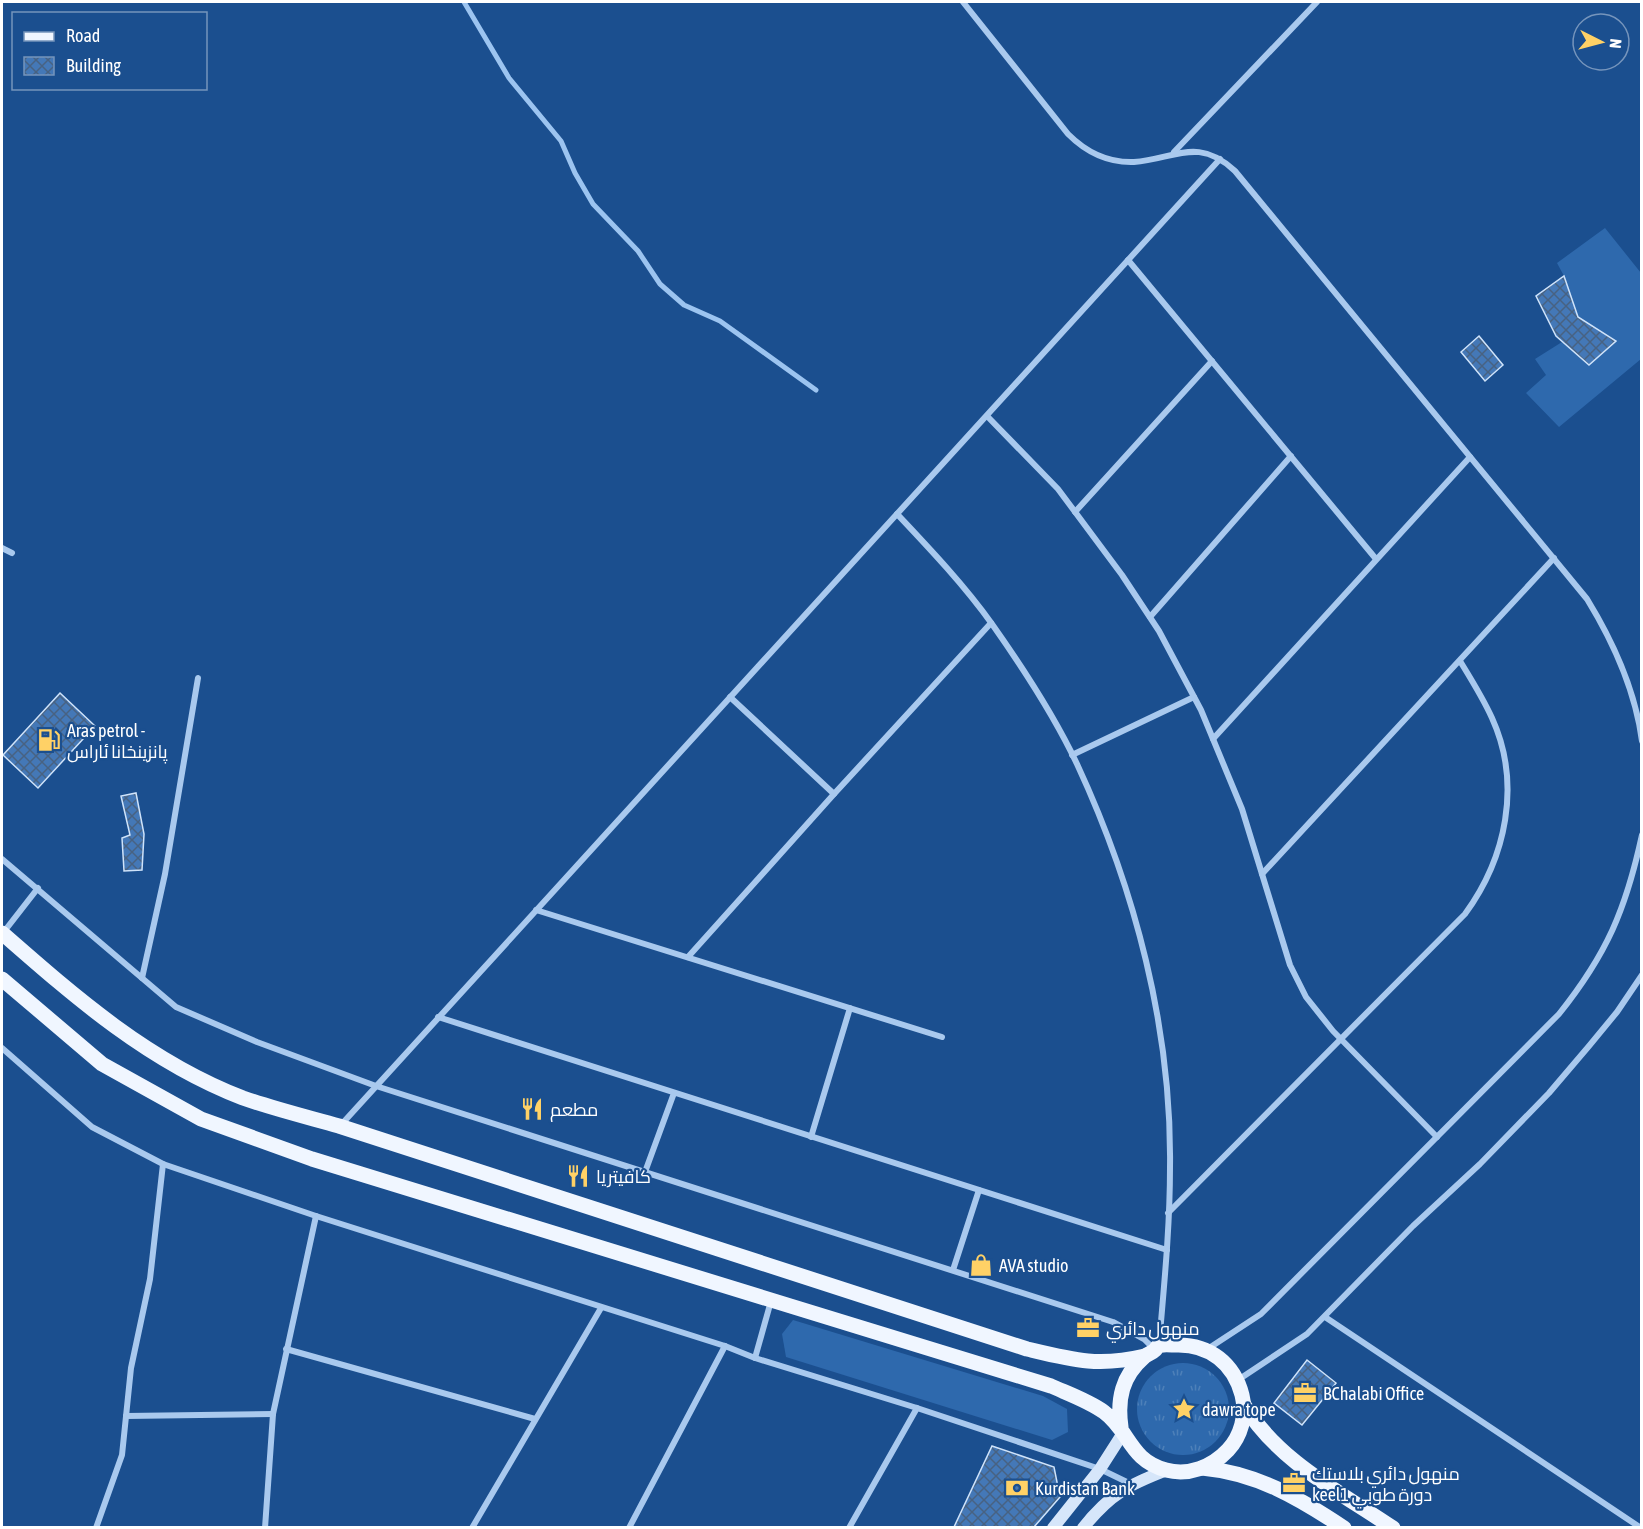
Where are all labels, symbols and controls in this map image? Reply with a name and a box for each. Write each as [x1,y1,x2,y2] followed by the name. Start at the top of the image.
[12,12,207,90] legend
[1571,12,1631,72] north arrow
[66,25,100,46] text: Road
[1606,38,1625,49] text: N
[66,55,121,76] text: Building
[67,720,168,764] place label: Aras petrol - پانزینخانا ئاراس
[36,727,62,753] fuel station icon: Aras petrol - پانزینخانا ئاراس
[519,1096,545,1122] restaurant icon: مطعم
[550,1099,598,1122] place label: مطعم
[565,1163,591,1189] restaurant icon: كافيتريا
[596,1166,651,1188] place label: كافيتريا
[968,1252,994,1278] shop icon: AVA studio
[999,1255,1069,1276] place label: AVA studio
[1075,1315,1101,1341] office icon: منهول دائري
[1106,1318,1199,1343] place label: منهول دائري
[1292,1380,1318,1406] office icon: BChalabi Office
[1323,1383,1424,1404] place label: BChalabi Office
[1171,1396,1197,1422] place icon: dawra tope
[1202,1399,1276,1420] place label: dawra tope
[1312,1463,1460,1509] place label: منهول دائري بلاستك keel1 دورة طوبي
[1281,1470,1307,1496] office icon: منهول دائري بلاستك keel1 دورة طوبي
[1004,1475,1030,1501] bank icon: Kurdistan Bank
[1035,1478,1135,1499] place label: Kurdistan Bank

